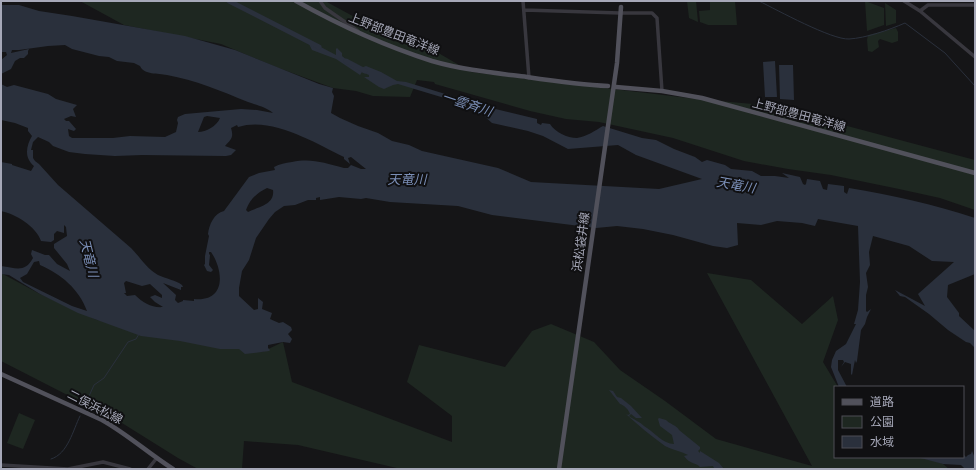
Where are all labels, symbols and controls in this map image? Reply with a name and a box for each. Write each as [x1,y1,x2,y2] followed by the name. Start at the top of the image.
[346,9,442,59] street label: 上野部豊田竜洋線
[440,88,496,121] water label: 一雲斉川
[751,95,847,135] street label: 上野部豊田竜洋線
[387,171,428,188] water label: 天竜川
[715,173,759,197] water label: 天竜川
[569,211,593,273] street label: 浜松袋井線
[76,237,102,281] water label: 天竜川
[65,386,125,428] street label: 二俣浜松線
[834,386,964,458] legend
[870,394,894,410] text: 道路
[870,414,894,430] text: 公園
[870,434,894,450] text: 水域

